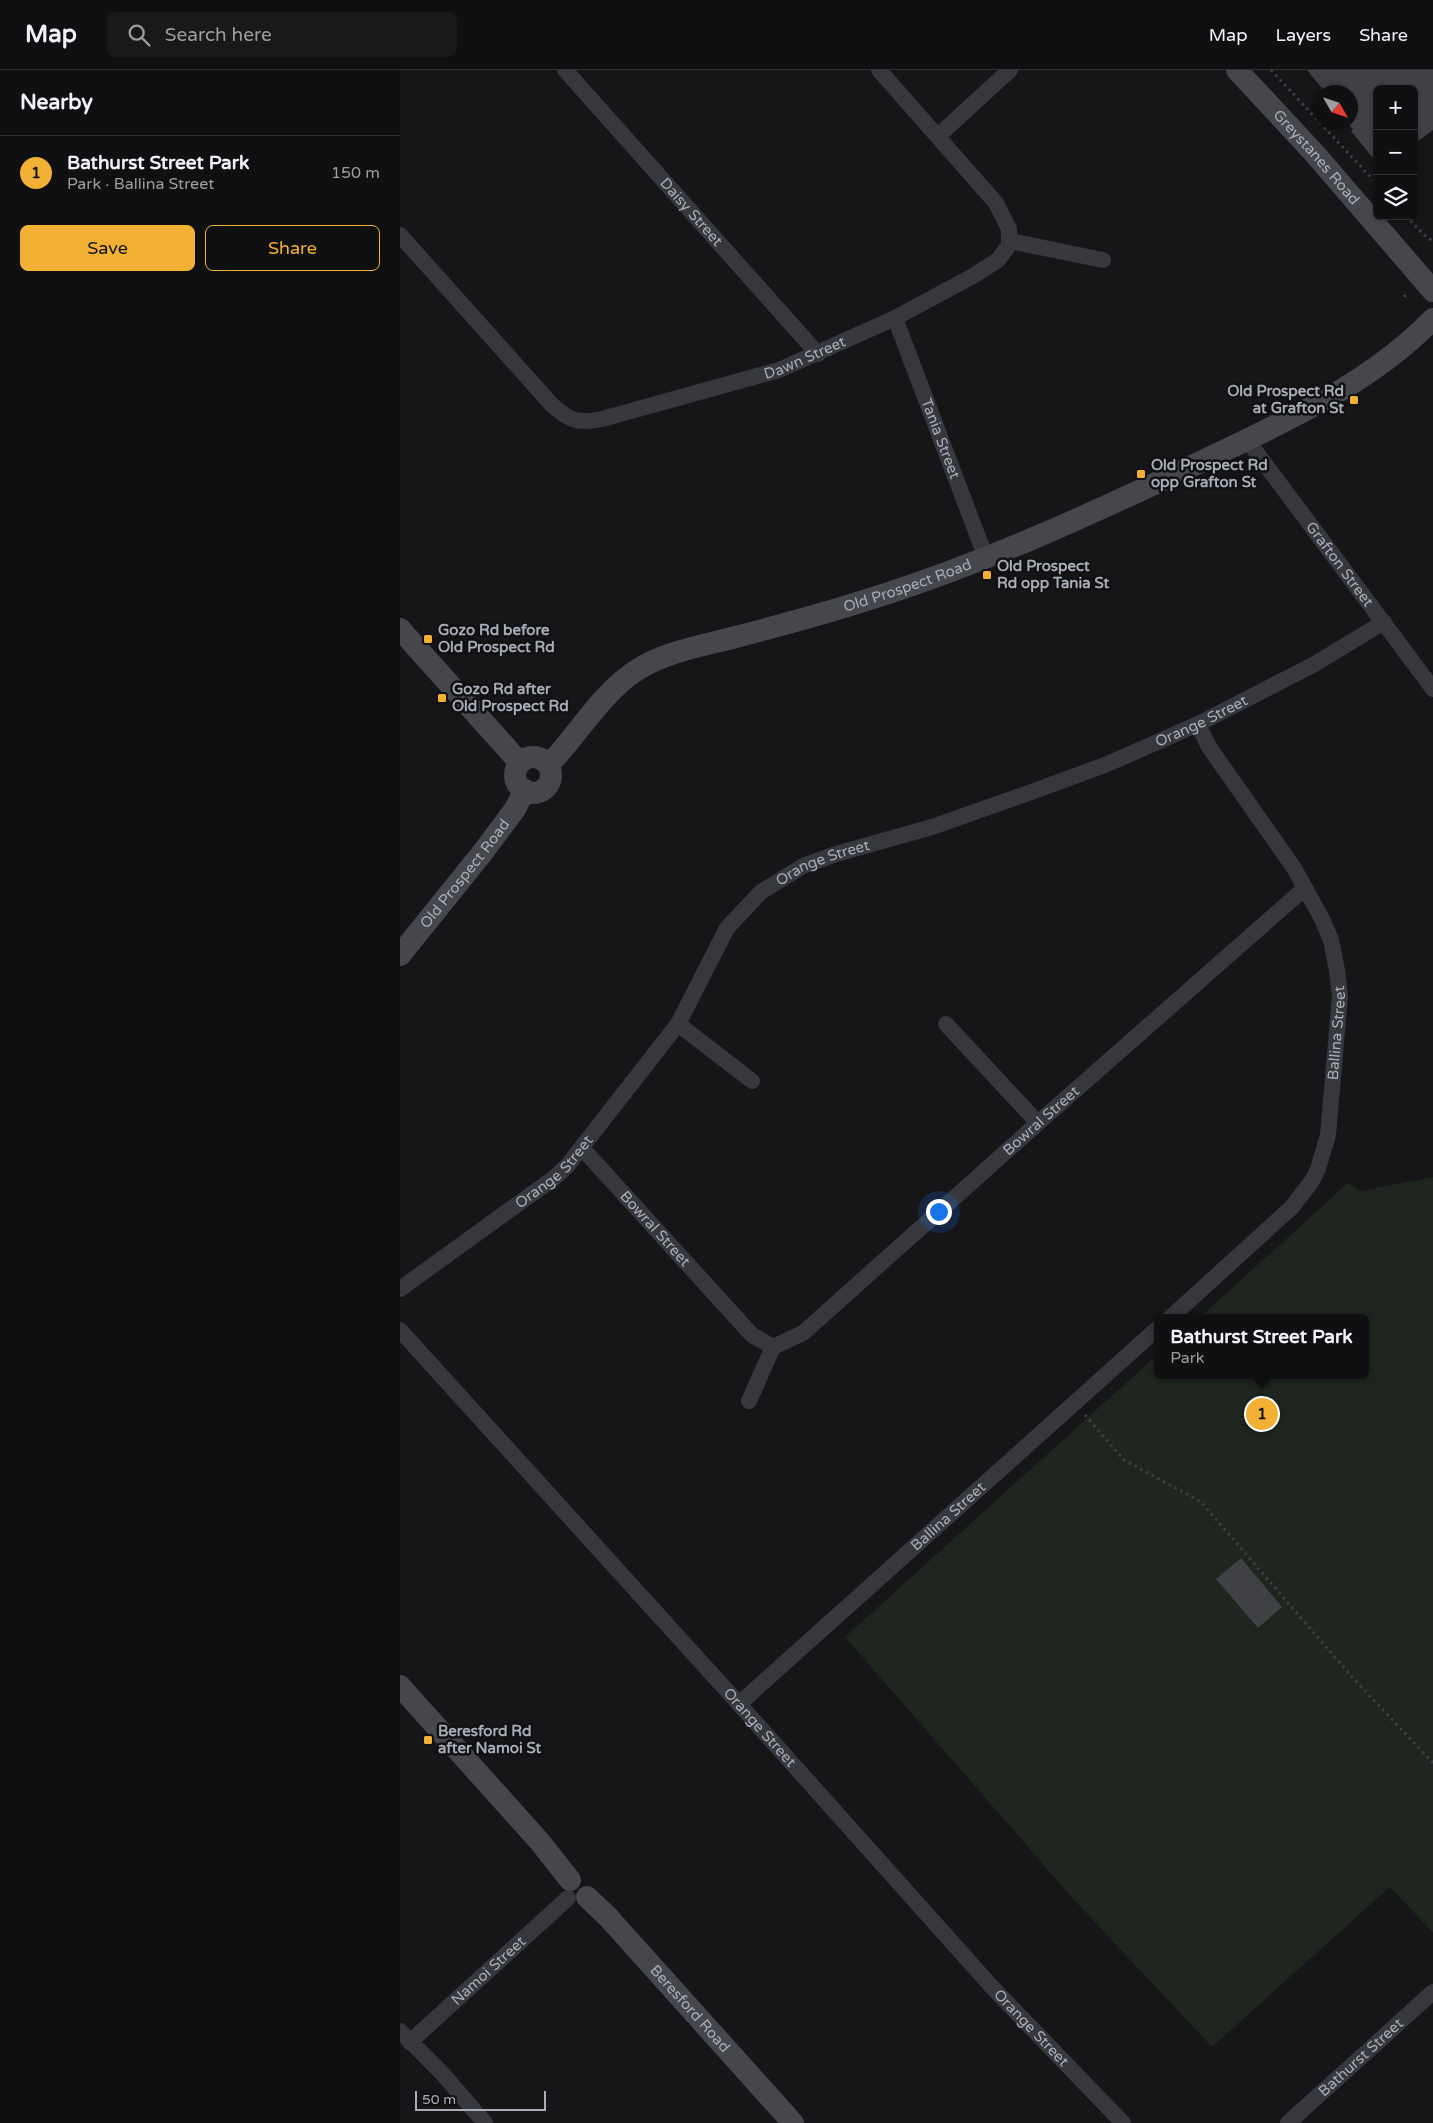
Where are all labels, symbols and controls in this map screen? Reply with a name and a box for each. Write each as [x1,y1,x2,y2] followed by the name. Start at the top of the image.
[107,12,457,57] search box
[25,20,77,49] text: Map
[125,21,153,49] icon: search
[165,24,272,46] text: Search here
[1209,24,1248,46] text: Map
[1276,24,1331,46] text: Layers
[1359,24,1408,46] text: Share
[1313,85,1358,130] north arrow
[1373,85,1418,220] map controls
[1373,85,1418,130] button: +
[20,90,93,115] text: Nearby
[1269,106,1364,208] street label: Greystanes Road
[1373,130,1418,175] button: −
[67,152,249,174] text: Bathurst Street Park
[31,163,41,183] text: 1
[331,163,380,183] text: 150 m
[67,174,214,194] text: Park · Ballina Street
[656,174,727,250] street label: Daisy Street
[1373,175,1418,220] button: layers
[20,225,195,271] button: Save
[205,225,380,271] button: Share
[762,332,849,383] street label: Dawn Street
[1227,382,1344,417] place label: Old Prospect Rd at Grafton St
[1348,394,1360,406] marker: Old Prospect Rd at Grafton St
[917,396,964,482] street label: Tania Street
[1151,456,1268,492] place label: Old Prospect Rd opp Grafton St
[1135,468,1147,480] marker: Old Prospect Rd opp Grafton St
[1302,518,1378,611] street label: Grafton Street
[841,555,974,616] street label: Old Prospect Road
[997,557,1109,593] place label: Old Prospect Rd opp Tania St
[981,569,993,581] marker: Old Prospect Rd opp Tania St
[438,621,555,657] place label: Gozo Rd before Old Prospect Rd
[422,633,434,645] marker: Gozo Rd before Old Prospect Rd
[452,680,569,716] place label: Gozo Rd after Old Prospect Rd
[1152,691,1251,751] street label: Orange Street
[436,692,448,704] marker: Gozo Rd after Old Prospect Rd
[416,815,513,932] street label: Old Prospect Road
[772,836,872,890] street label: Orange Street
[1324,985,1349,1081] street label: Ballina Street
[999,1082,1083,1159] street label: Bowral Street
[511,1131,597,1212] street label: Orange Street
[616,1187,694,1270] street label: Bowral Street
[926,1199,952,1225] your location
[1154,1314,1369,1379] popup
[1170,1326,1353,1348] text: Bathurst Street Park
[1170,1348,1205,1368] text: Park
[1246,1395,1278,1433] pin: 1
[907,1478,990,1555] street label: Ballina Street
[720,1684,800,1771] street label: Orange Street
[438,1722,541,1757] place label: Beresford Rd after Namoi St
[422,1734,434,1746] marker: Beresford Rd after Namoi St
[448,1932,529,2009] street label: Namoi Street
[646,1961,734,2056] street label: Beresford Road
[990,1985,1073,2070] street label: Orange Street
[1315,2014,1407,2100] street label: Bathurst Street
[415,2088,546,2111] scale bar
[422,2091,456,2108] text: 50 m

